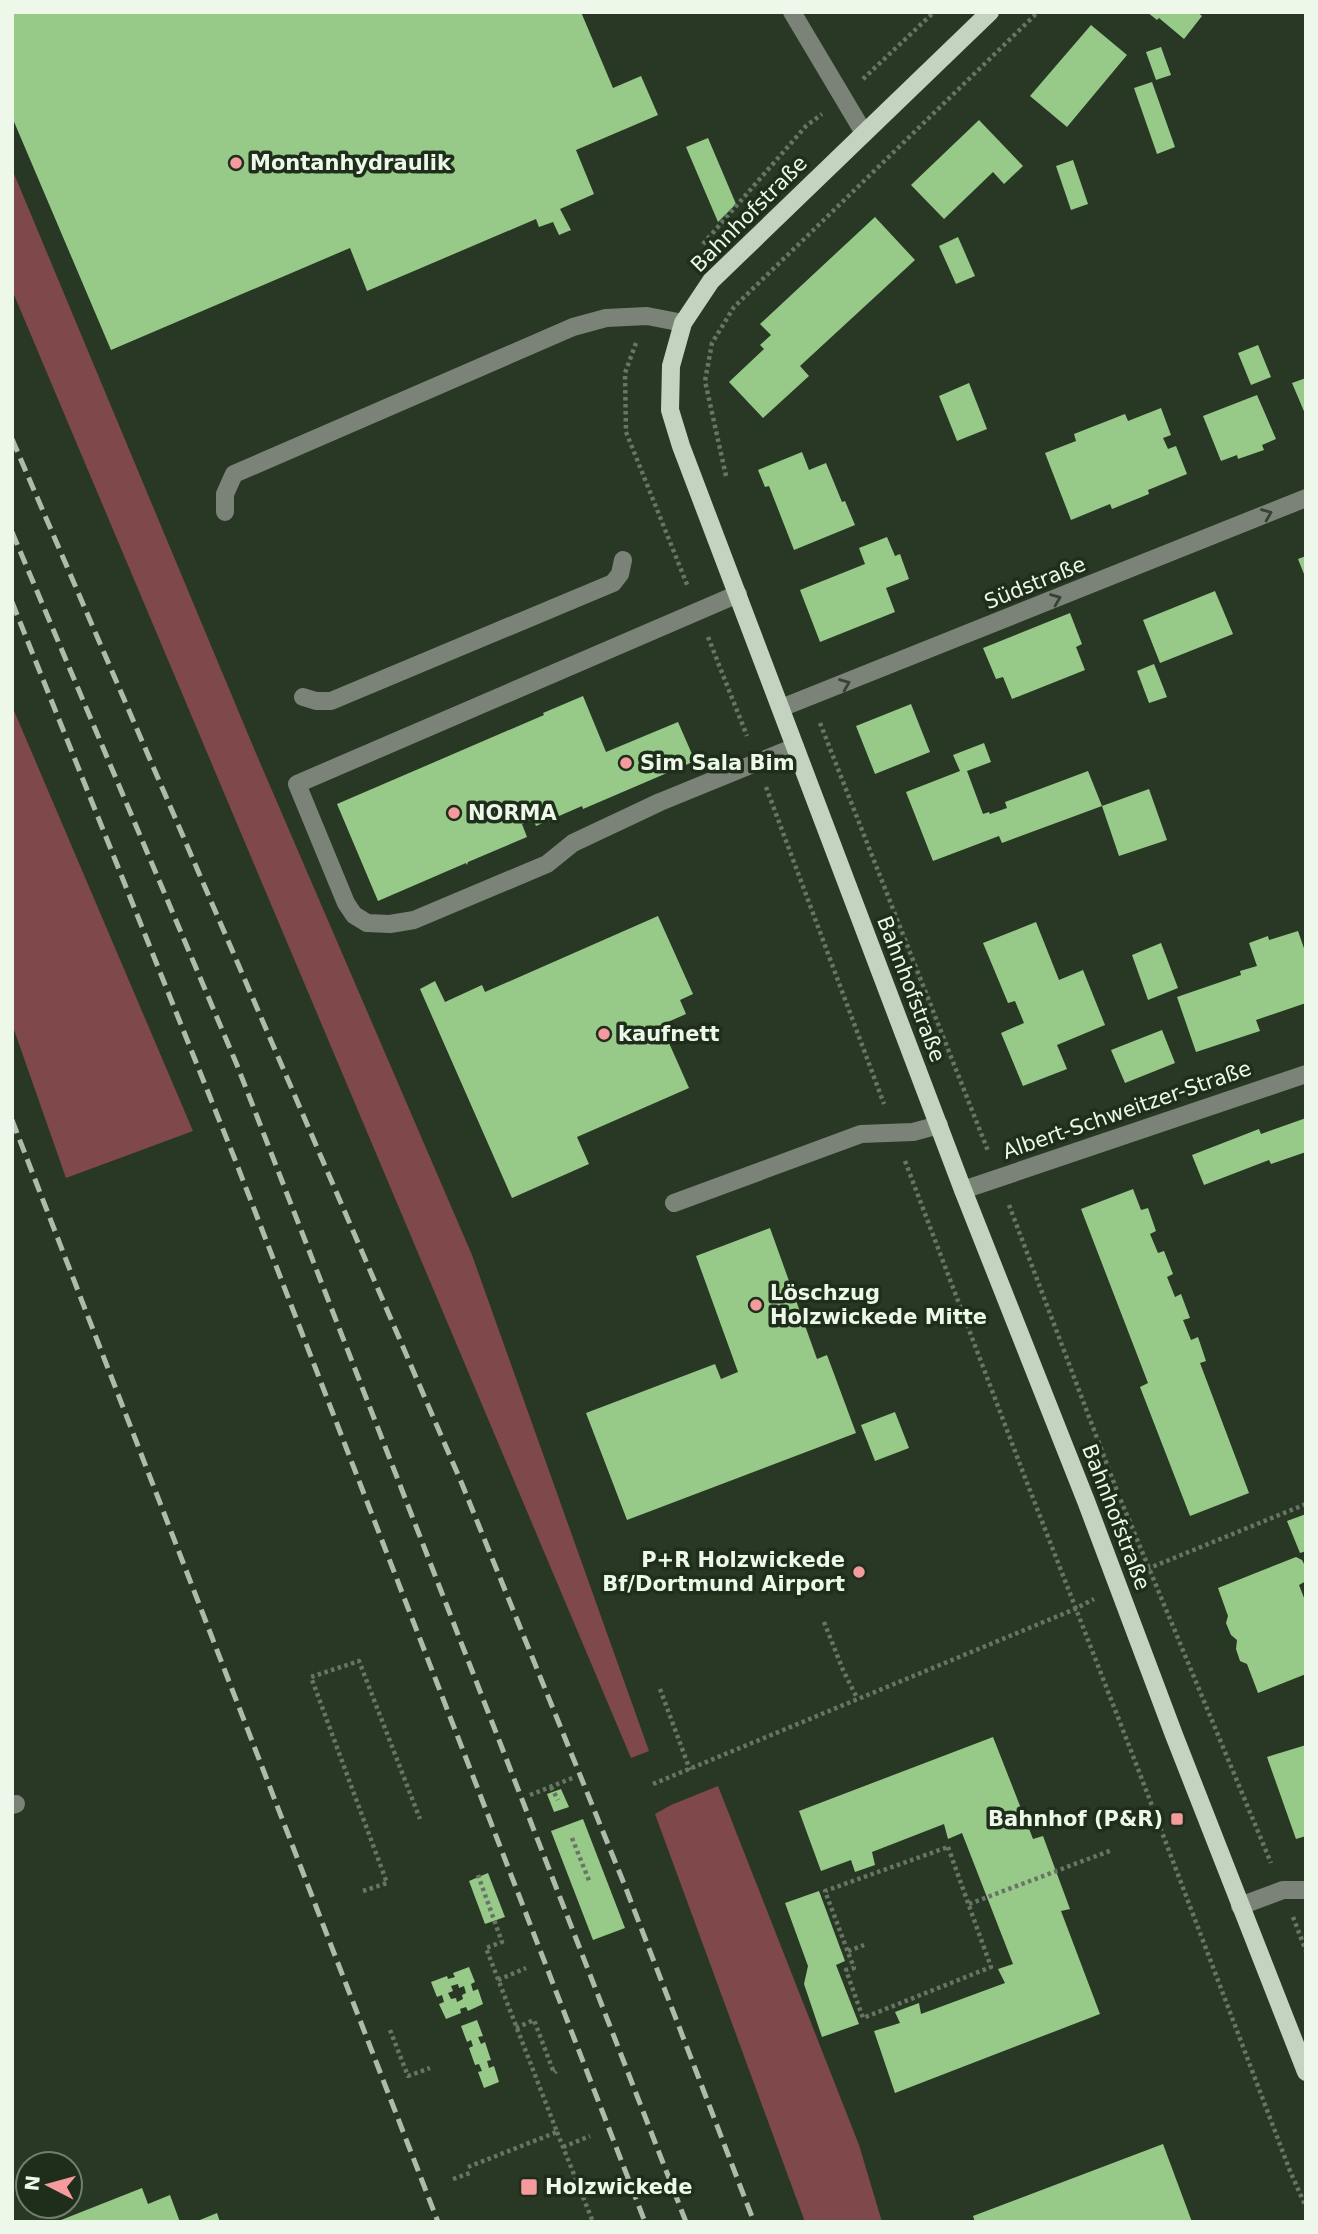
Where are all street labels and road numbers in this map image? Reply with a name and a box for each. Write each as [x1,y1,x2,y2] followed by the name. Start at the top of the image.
[686,151,812,277] street label: Bahnhofstraße
[981,552,1089,614] street label: Südstraße
[872,913,950,1065] street label: Bahnhofstraße
[1000,1056,1254,1164] street label: Albert-Schweitzer-Straße
[1077,1441,1155,1593] street label: Bahnhofstraße

